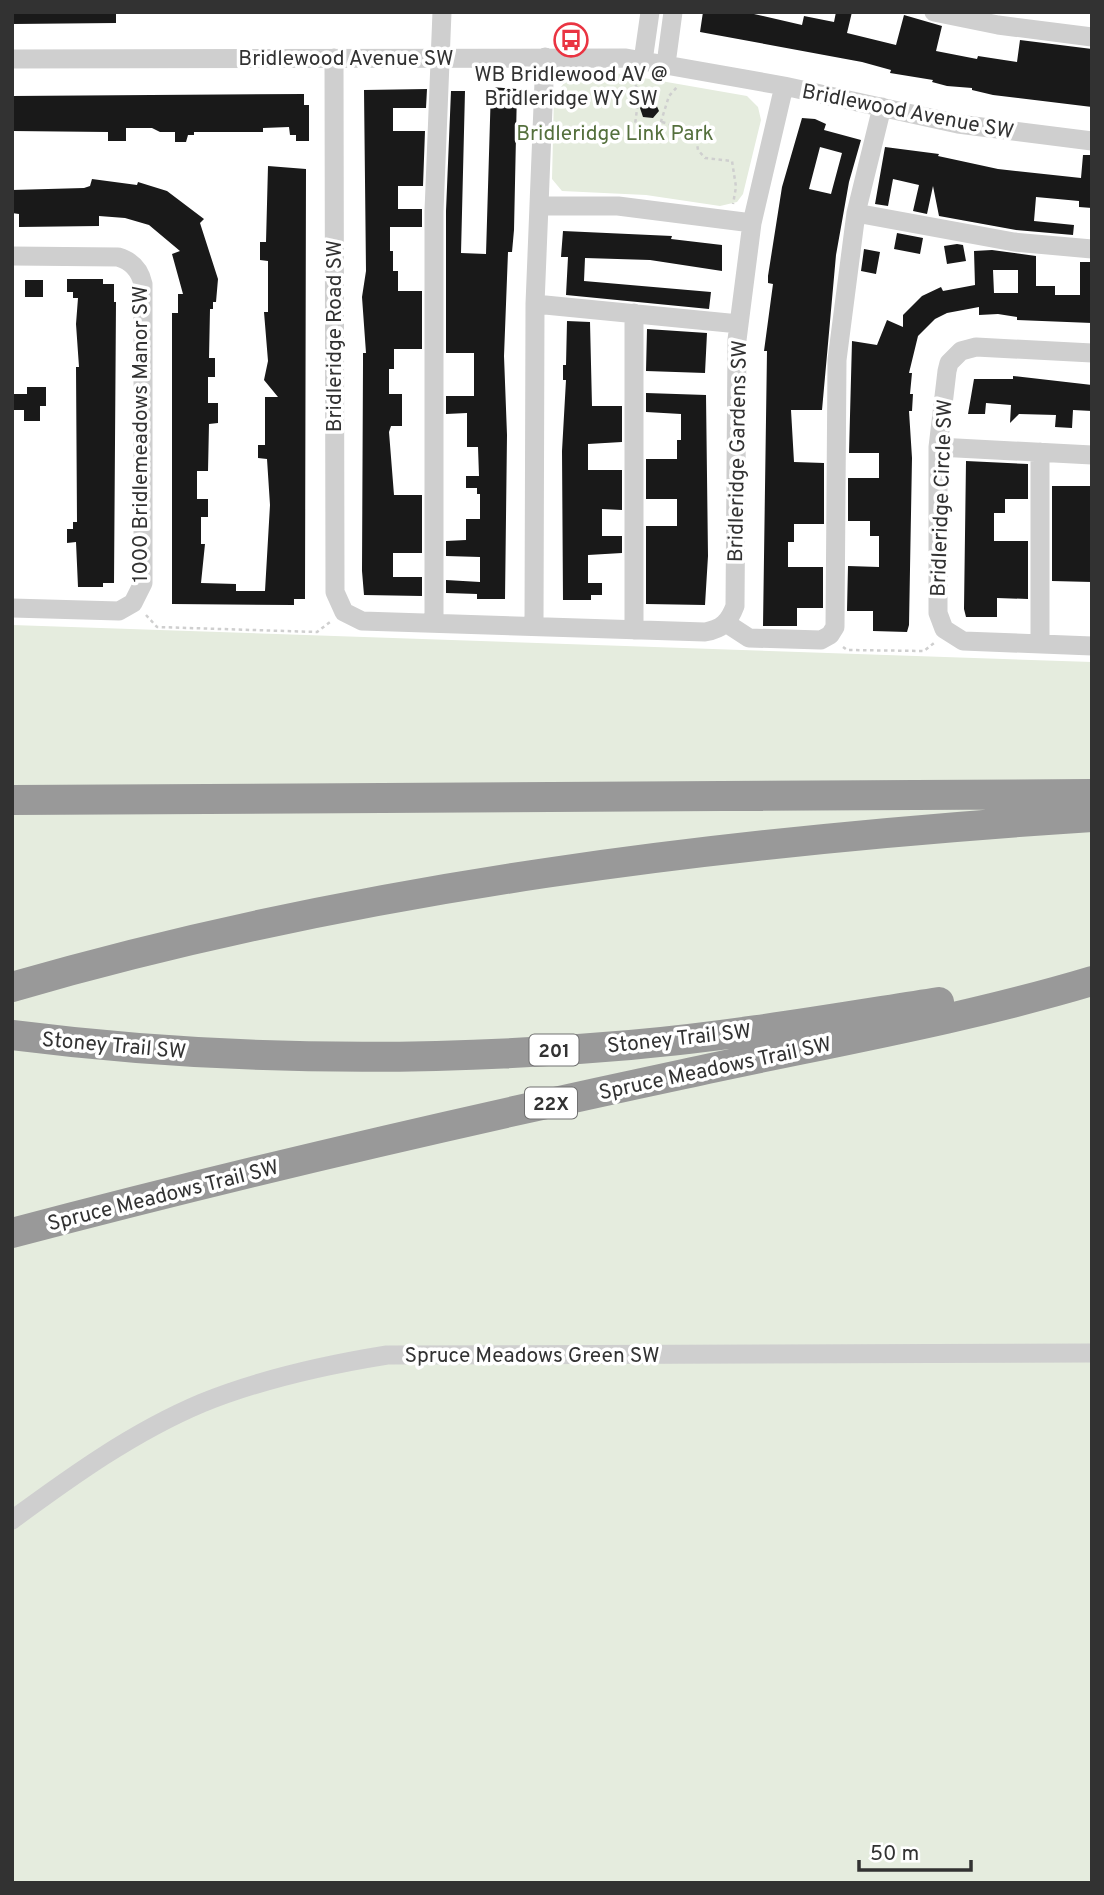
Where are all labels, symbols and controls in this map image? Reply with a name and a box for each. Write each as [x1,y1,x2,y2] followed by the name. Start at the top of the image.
[552,21,590,59] bus stop icon: WB Bridlewood AV @ Bridleridge WY SW
[238,46,454,73] street label: Bridlewood Avenue SW
[474,62,668,113] place label: WB Bridlewood AV @ Bridleridge WY SW
[799,79,1016,146] street label: Bridlewood Avenue SW
[516,121,714,148] park label: Bridleridge Link Park
[322,240,349,432] street label: Bridleridge Road SW
[128,286,155,582] street label: 1000 Bridlemeadows Manor SW
[723,340,754,562] street label: Bridleridge Gardens SW
[926,399,959,597] street label: Bridleridge Circle SW
[606,1019,753,1060] street label: Stoney Trail SW
[41,1027,187,1066] street label: Stoney Trail SW
[596,1032,834,1107] street label: Spruce Meadows Trail SW
[530,1034,578,1066] road number: 201
[525,1088,577,1119] road number: 22X
[45,1155,282,1238] street label: Spruce Meadows Trail SW
[404,1343,660,1370] street label: Spruce Meadows Green SW
[859,1828,971,1872] scale bar
[870,1841,919,1868] text: 50 m

